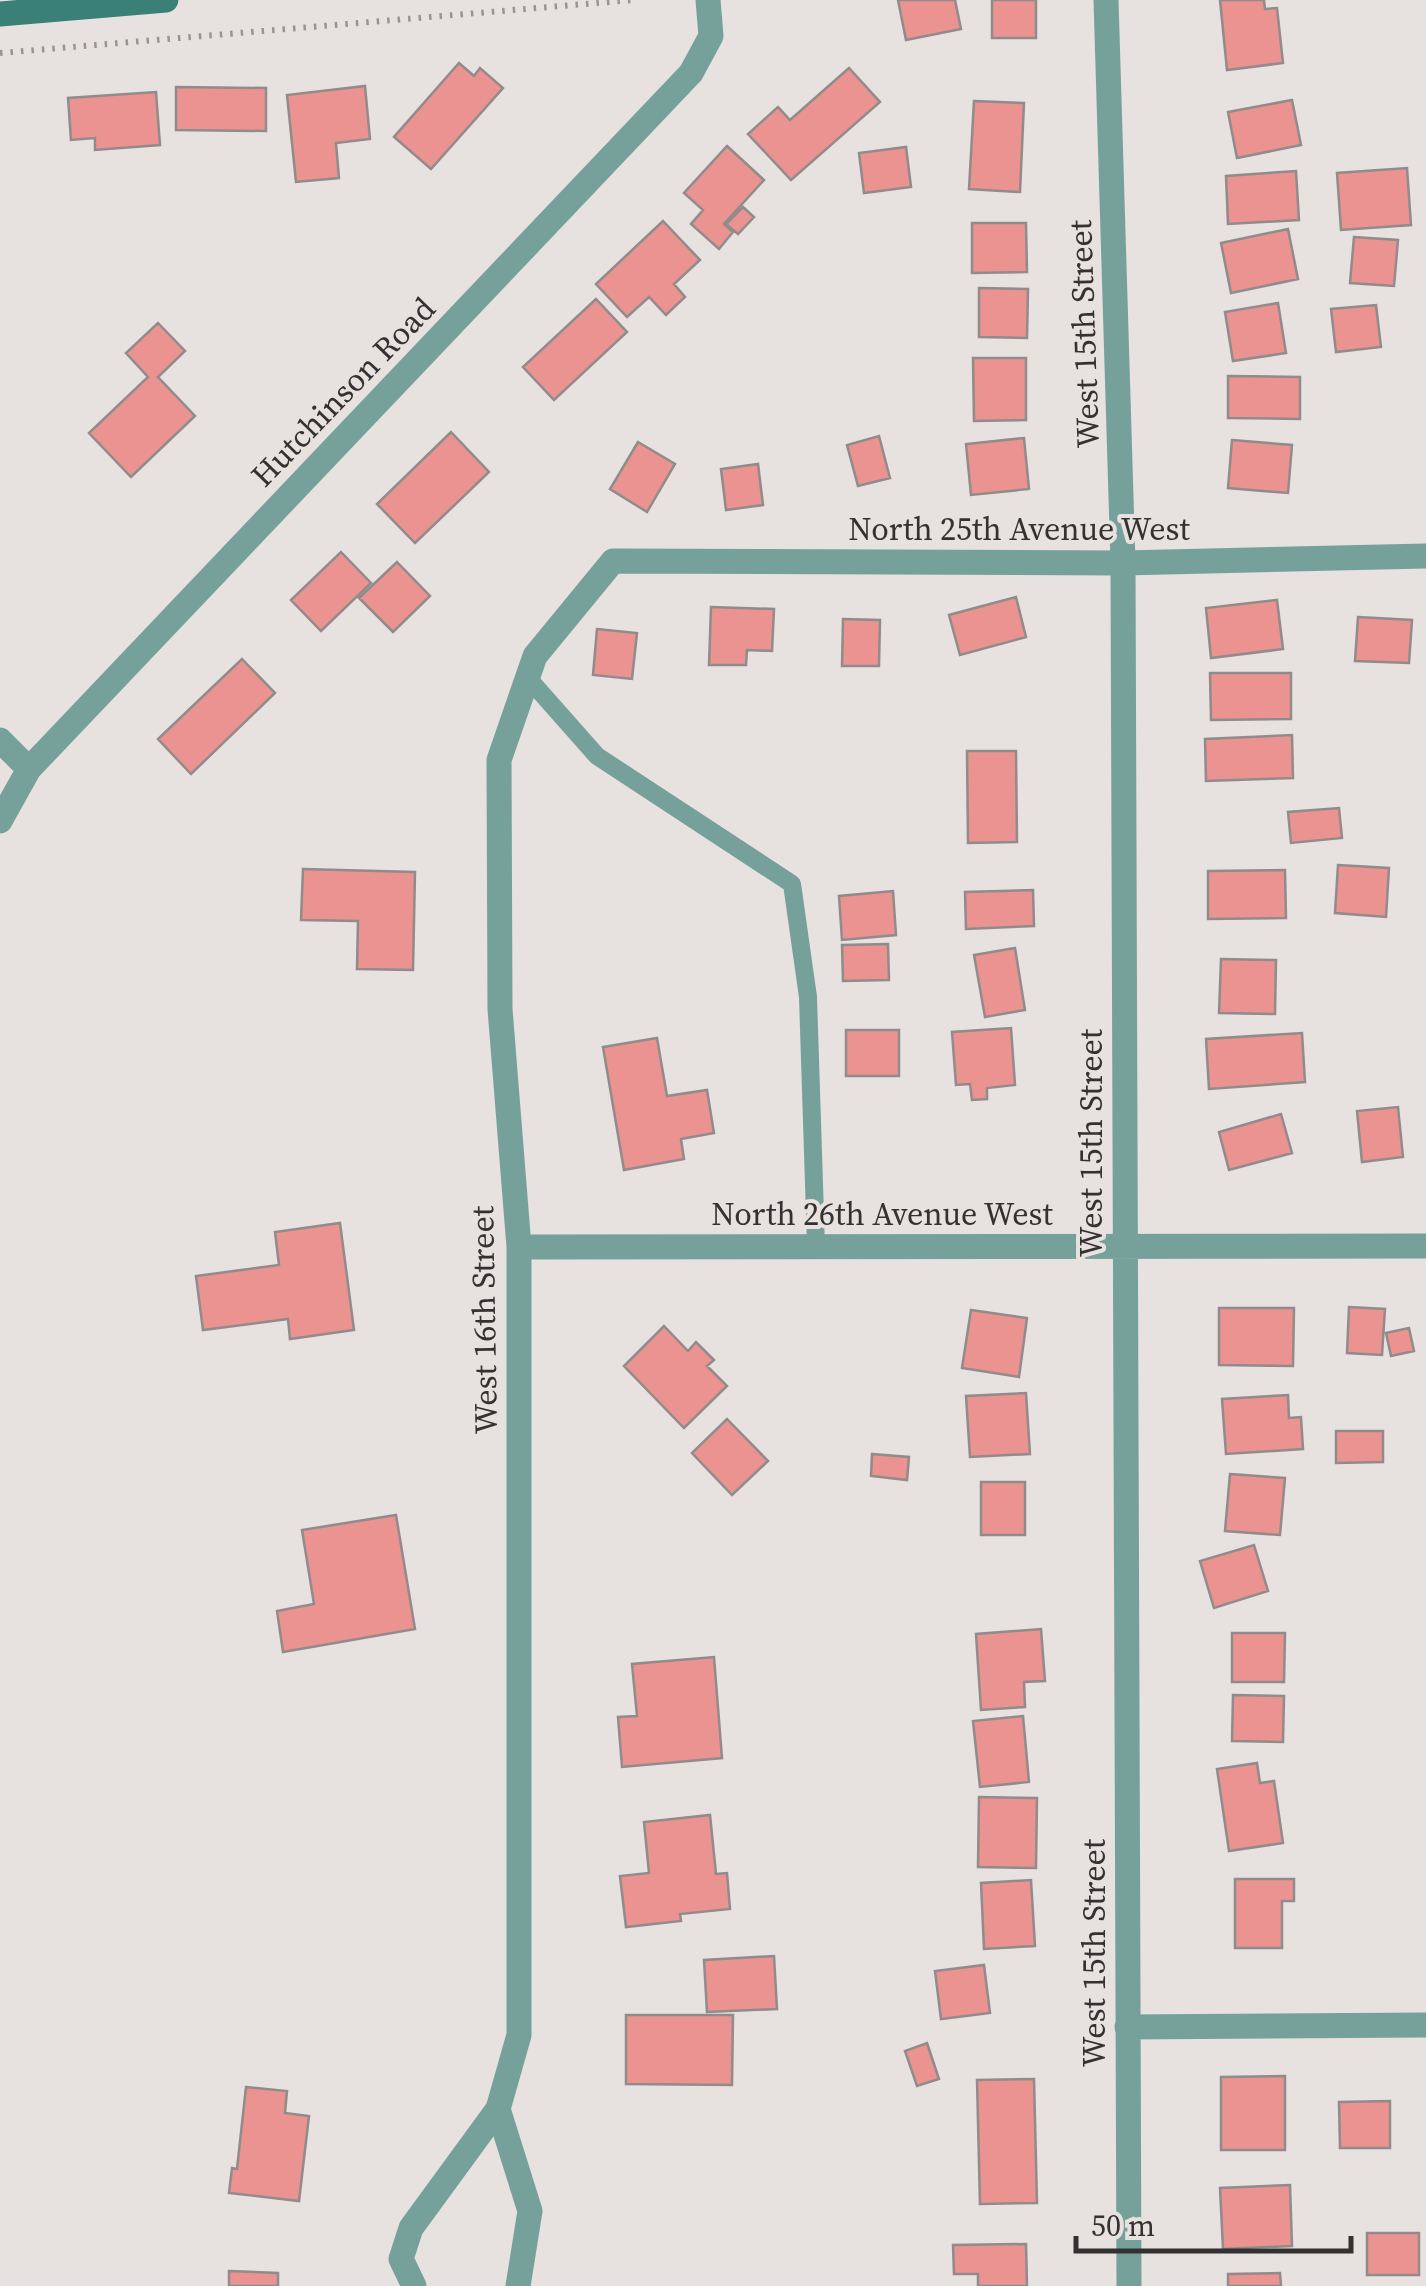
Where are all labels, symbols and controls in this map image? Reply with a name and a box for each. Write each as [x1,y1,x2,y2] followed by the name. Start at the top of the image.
[1058,219,1110,449] street label: West 15th Street
[241,288,445,496] street label: Hutchinson Road
[848,507,1190,551] street label: North 25th Avenue West
[1069,1028,1113,1257] street label: West 15th Street
[711,1192,1053,1236] street label: North 26th Avenue West
[460,1205,508,1435] street label: West 16th Street
[1072,1838,1116,2067] street label: West 15th Street
[1076,2191,1351,2253] scale bar
[1091,2205,1155,2246] text: 50 m

